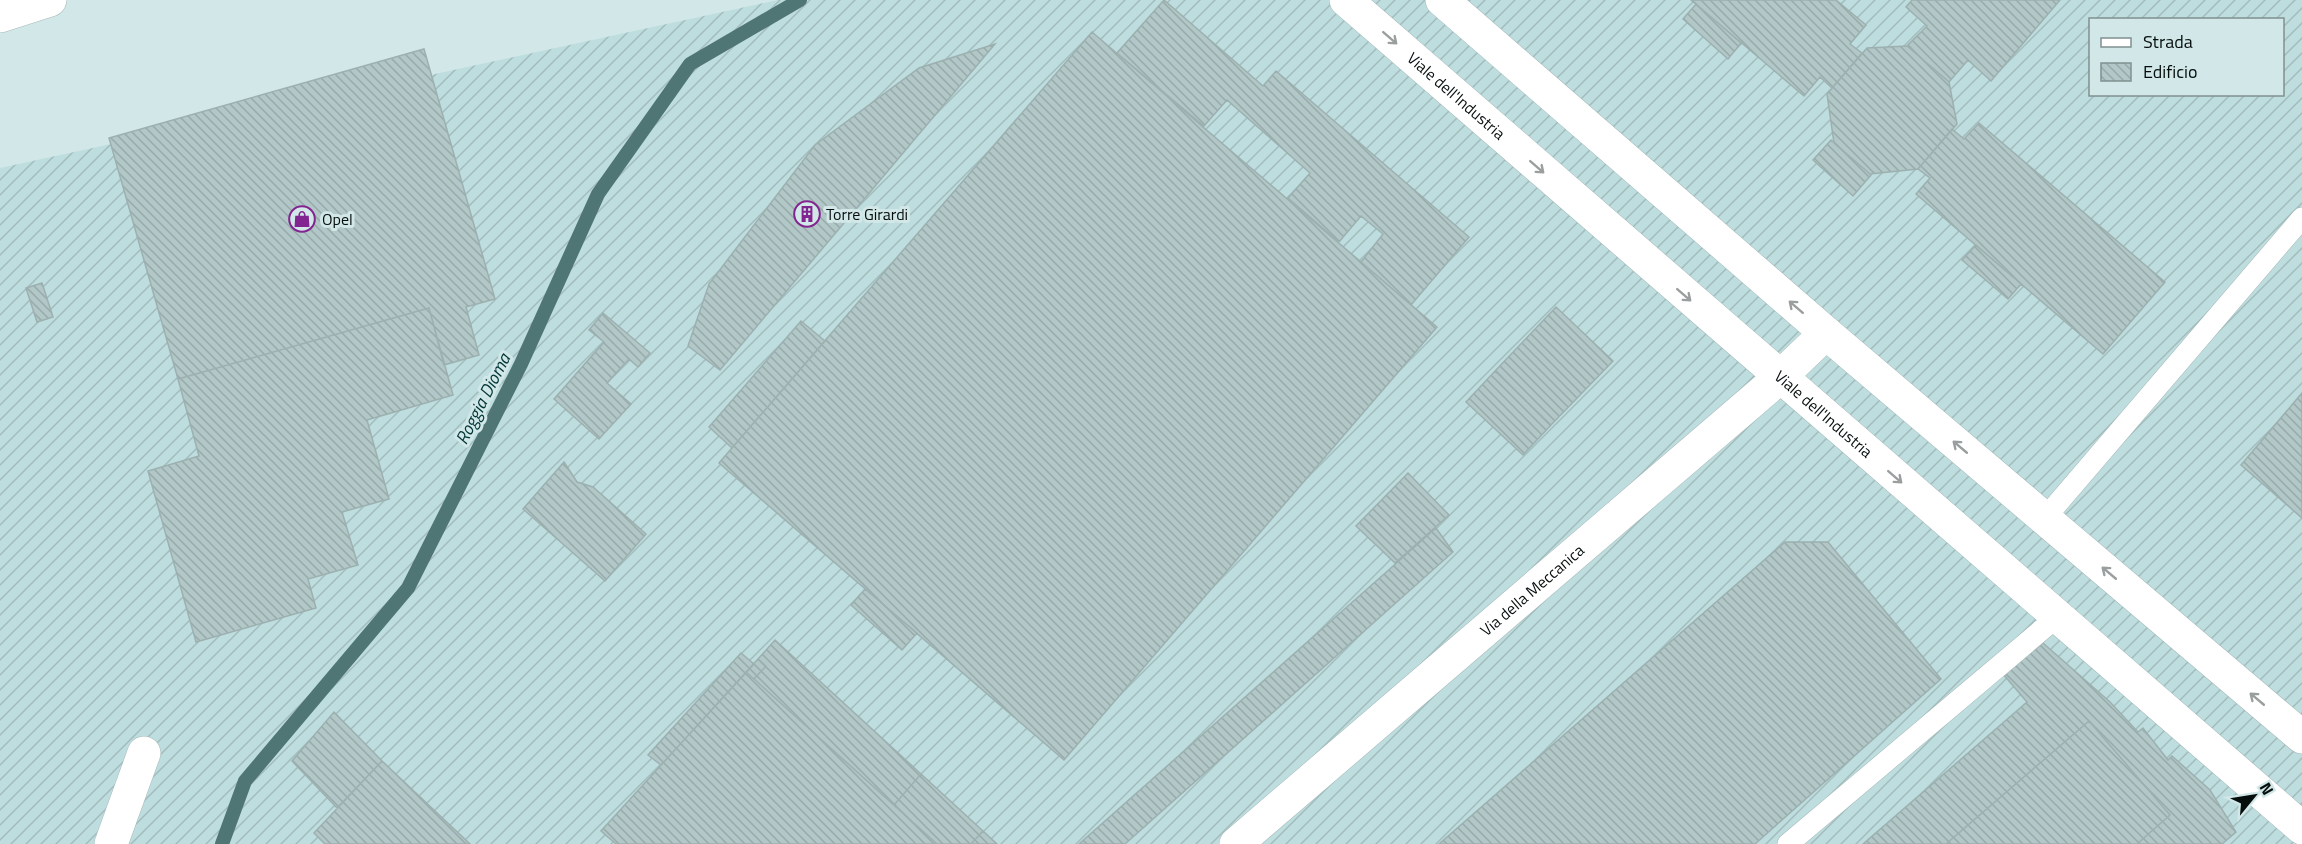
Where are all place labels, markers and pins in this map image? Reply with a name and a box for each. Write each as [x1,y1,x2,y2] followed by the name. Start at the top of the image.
[792,199,822,229] building icon: Torre Girardi
[826,202,908,226] place label: Torre Girardi
[287,204,317,234] shop icon: Opel
[322,207,353,231] place label: Opel

